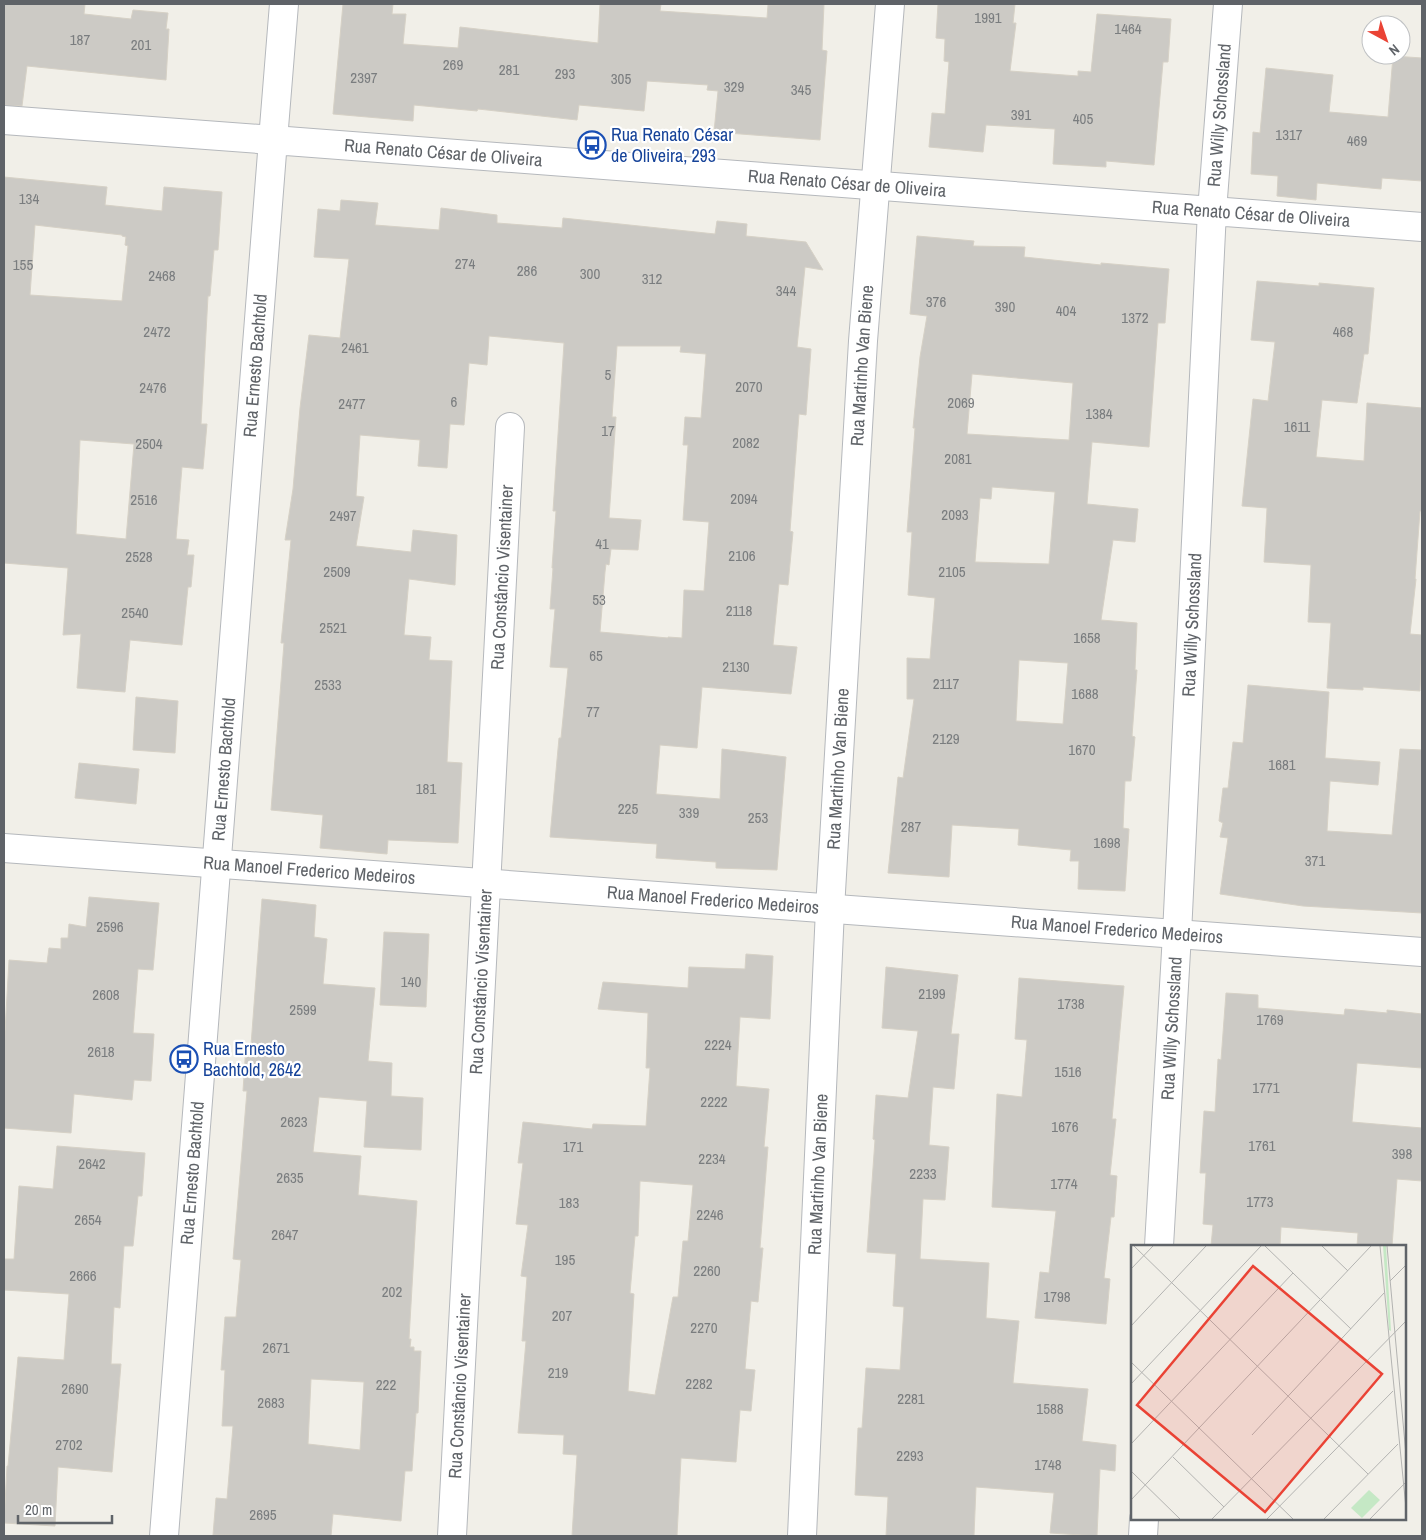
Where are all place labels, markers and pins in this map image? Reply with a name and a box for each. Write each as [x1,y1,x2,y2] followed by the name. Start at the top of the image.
[611,122,733,168] place label: Rua Renato César de Oliveira, 293
[577,130,607,160] bus stop icon: Rua Renato César de Oliveira, 293
[203,1036,301,1082] place label: Rua Ernesto Bachtold, 2642
[169,1044,199,1074] bus stop icon: Rua Ernesto Bachtold, 2642

